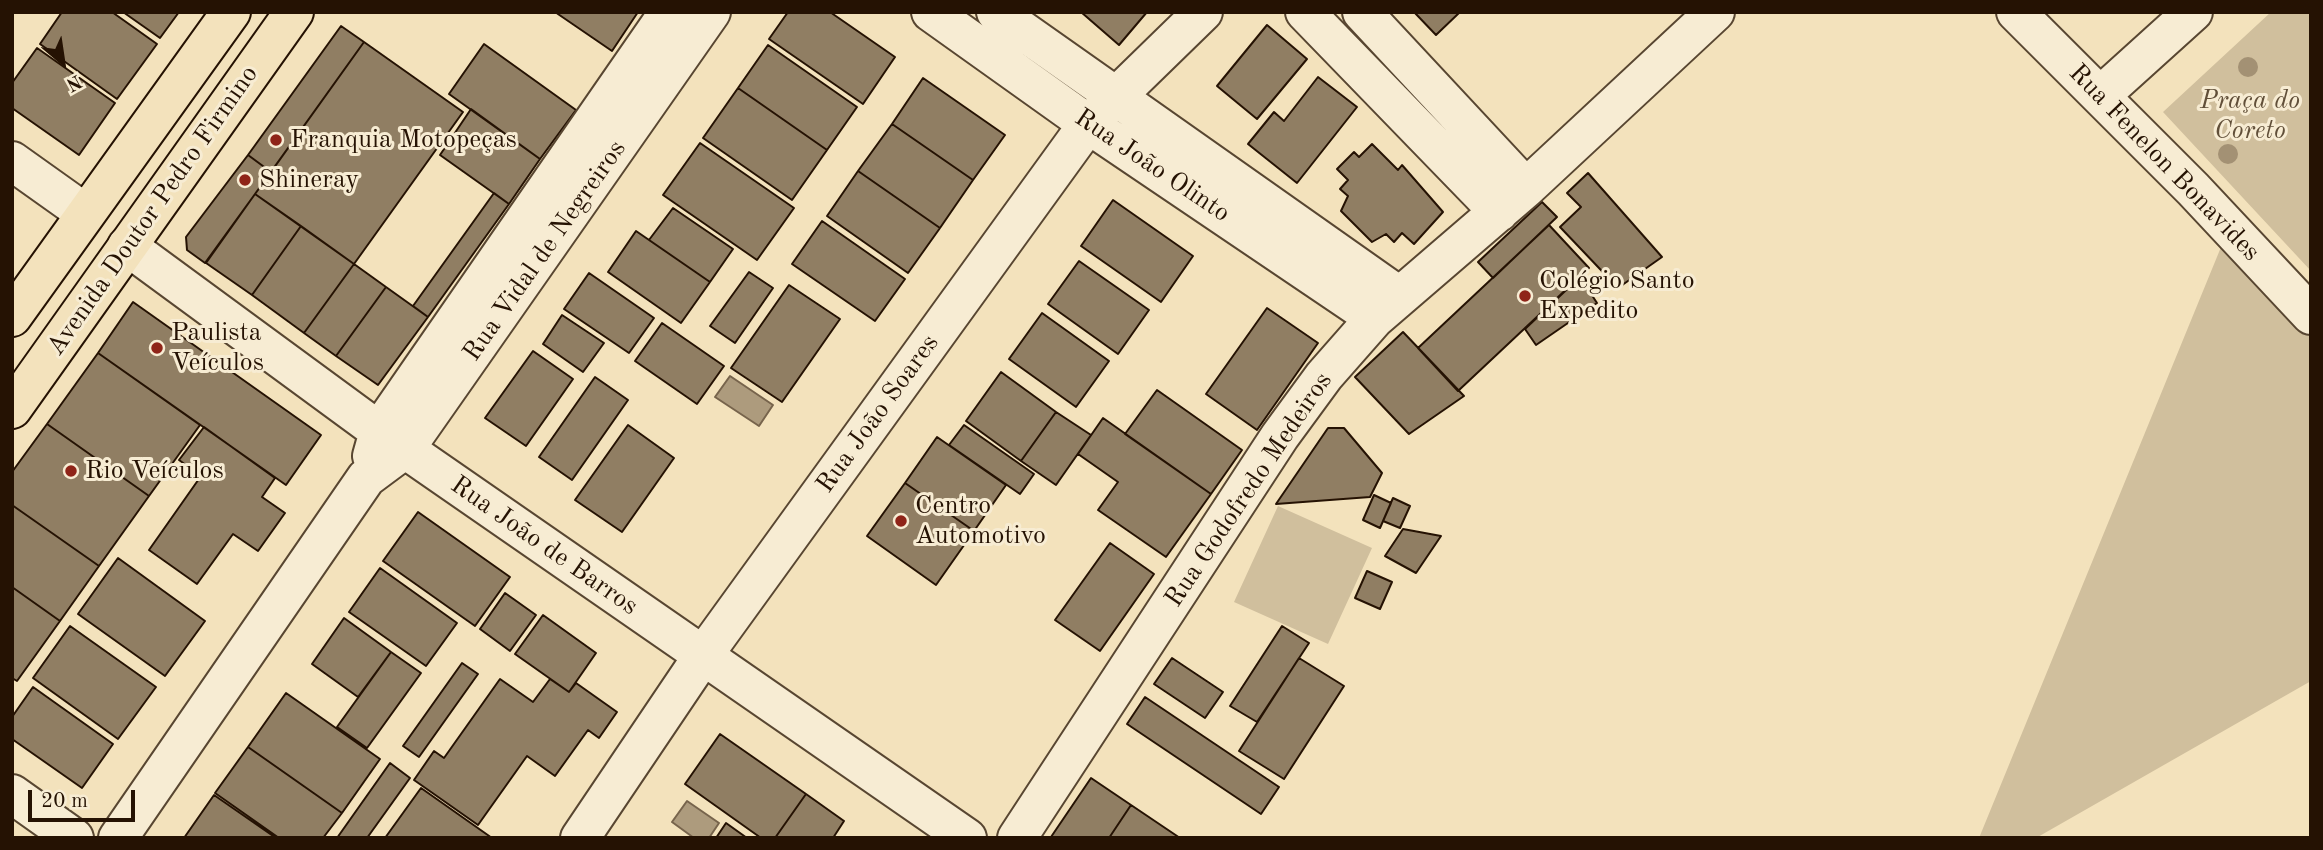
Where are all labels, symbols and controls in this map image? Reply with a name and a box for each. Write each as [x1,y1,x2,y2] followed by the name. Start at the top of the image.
[28,28,98,98] north arrow
[2062,58,2266,268] street label: Rua Fenelon Bonavides
[41,60,265,362] street label: Avenida Doutor Pedro Firmino
[62,70,84,94] text: N
[2200,85,2300,146] park label: Praça do Coreto
[1068,103,1236,229] street label: Rua João Olinto
[290,124,517,156] place label: Franquia Motopeças
[268,132,284,148] marker: Franquia Motopeças
[457,134,633,368] street label: Rua Vidal de Negreiros
[259,164,359,196] place label: Shineray
[237,172,253,188] marker: Shineray
[1539,265,1695,326] place label: Colégio Santo Expedito
[1517,288,1533,304] marker: Colégio Santo Expedito
[171,317,264,378] place label: Paulista Veículos
[810,329,946,499] street label: Rua João Soares
[149,340,165,356] marker: Paulista Veículos
[1159,367,1339,613] street label: Rua Godofredo Medeiros
[85,455,224,487] place label: Rio Veículos
[63,463,79,479] marker: Rio Veículos
[444,470,644,622] street label: Rua João de Barros
[915,490,1046,552] place label: Centro Automotivo
[893,513,909,529] marker: Centro Automotivo
[32,776,138,820] scale bar
[41,791,88,812] text: 20 m

